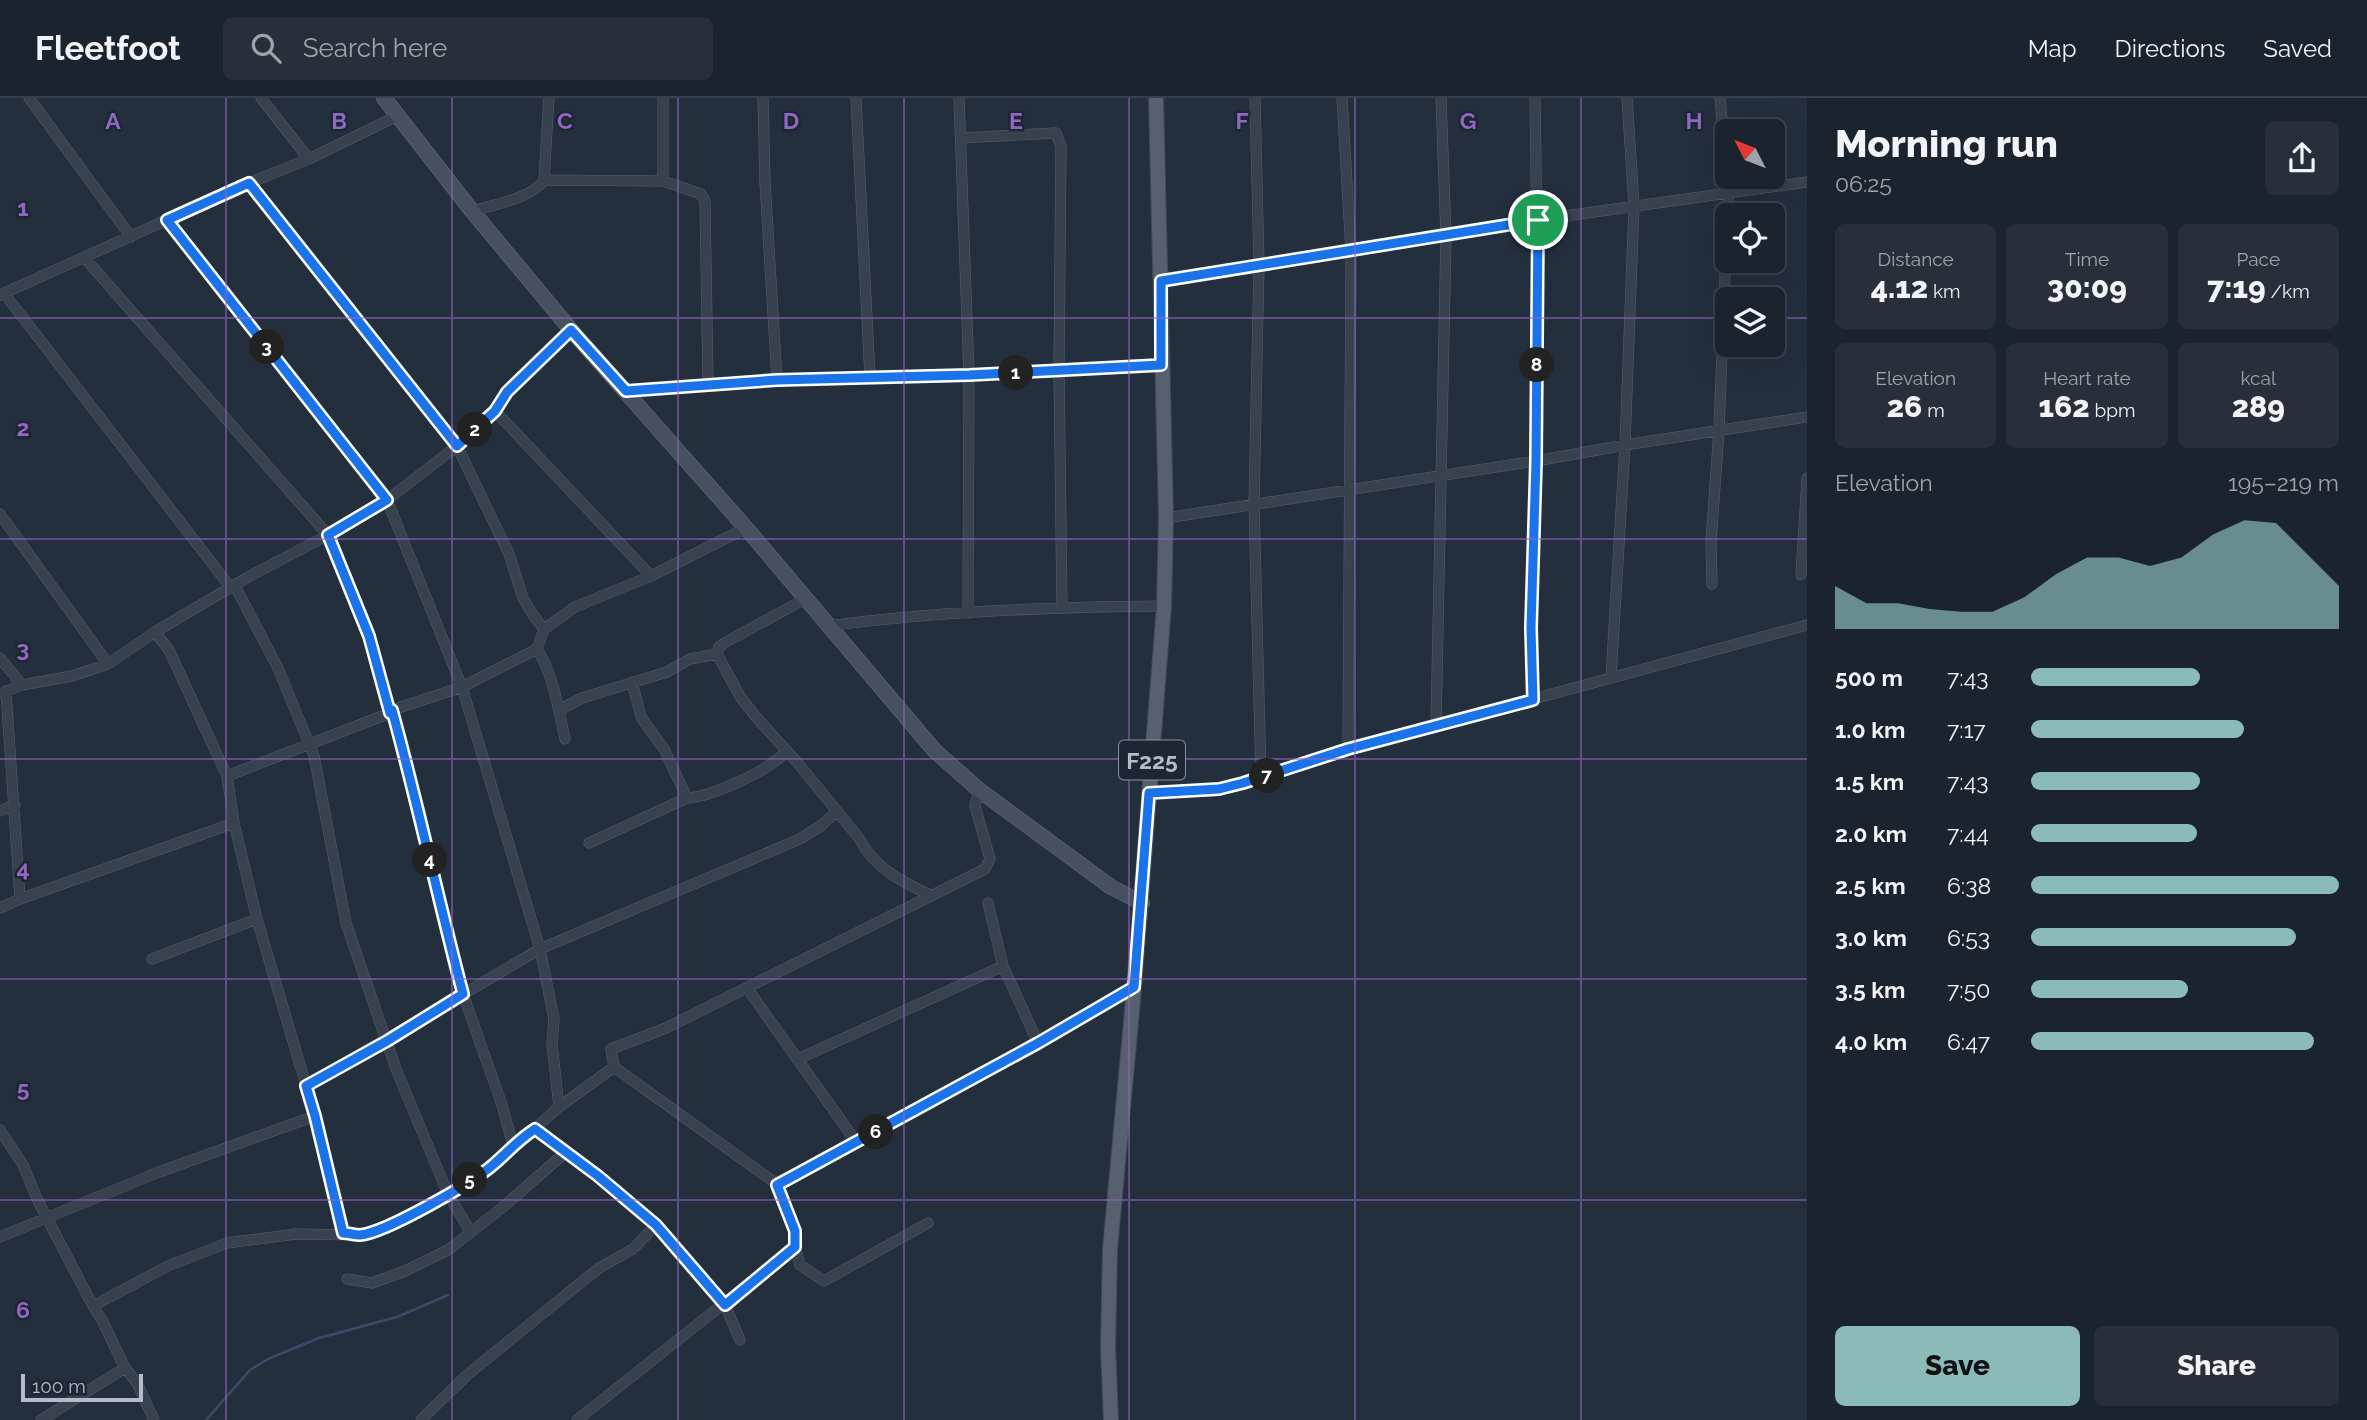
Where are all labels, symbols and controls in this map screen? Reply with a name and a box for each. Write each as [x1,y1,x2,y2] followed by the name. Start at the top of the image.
[223,17,713,80] search box
[35,29,181,68] text: Fleetfoot
[247,29,285,67] icon: search
[303,33,447,63] text: Search here
[2028,34,2077,63] text: Map
[2115,34,2225,63] text: Directions
[2263,34,2332,63] text: Saved
[105,107,121,134] text: A
[331,107,347,134] text: B
[557,107,573,134] text: C
[783,107,799,134] text: D
[1009,107,1023,134] text: E
[1235,107,1249,134] text: F
[1460,107,1476,134] text: G
[1685,107,1703,134] text: H
[1715,119,1785,189] north arrow
[1715,119,1785,357] map controls
[1835,121,2058,166] text: Morning run
[2265,121,2339,195] button: share
[1835,170,1892,197] text: 06:25
[1508,190,1568,250] pin
[17,194,29,221] text: 1
[1519,201,1557,239] icon: arrive
[1715,203,1785,273] button: locate
[1878,248,1954,270] text: Distance
[2065,248,2109,270] text: Time
[2237,248,2280,270] text: Pace
[1871,270,1928,305] text: 4.12
[2047,270,2127,305] text: 30:09
[2207,270,2266,305] text: 7:19
[1928,280,1961,302] text: km
[2266,280,2310,302] text: /km
[1715,287,1785,357] button: layers
[250,330,284,364] pin: 3
[261,335,272,357] text: 3
[1520,348,1554,382] pin: 8
[1531,353,1542,375] text: 8
[998,356,1034,390] pin: 1
[1011,361,1020,383] text: 1
[1875,367,1956,389] text: Elevation
[2043,367,2131,389] text: Heart rate
[2241,367,2276,389] text: kcal
[1887,389,1922,424] text: 26
[2039,389,2090,424] text: 162
[2232,389,2285,424] text: 289
[1922,399,1945,421] text: m
[2090,399,2135,421] text: bpm
[458,412,492,448] pin: 2
[17,414,29,441] text: 2
[469,418,480,440] text: 2
[1835,469,1933,496] text: Elevation
[2228,469,2339,496] text: 195–219 m
[17,635,29,662] text: 3
[1835,664,1903,691] text: 500 m
[1947,664,1988,691] text: 7:43
[1835,716,1905,743] text: 1.0 km
[1947,716,1986,743] text: 7:17
[1119,740,1185,780] road number: F225
[1250,758,1284,794] pin: 7
[1261,764,1272,786] text: 7
[1835,768,1904,795] text: 1.5 km
[1947,768,1988,795] text: 7:43
[1835,820,1907,847] text: 2.0 km
[1947,820,1989,847] text: 7:44
[412,842,448,878] pin: 4
[424,848,435,870] text: 4
[16,855,30,882] text: 4
[1835,872,1906,899] text: 2.5 km
[1947,872,1991,899] text: 6:38
[1835,924,1907,951] text: 3.0 km
[1947,924,1990,951] text: 6:53
[1835,976,1906,1003] text: 3.5 km
[1947,976,1990,1003] text: 7:50
[1835,1028,1907,1055] text: 4.0 km
[1947,1028,1990,1055] text: 6:47
[17,1075,30,1102] text: 5
[858,1114,894,1150] pin: 6
[870,1120,881,1142] text: 6
[452,1162,488,1198] pin: 5
[464,1168,475,1190] text: 5
[16,1296,30,1323] text: 6
[1835,1326,2080,1406] button: Save
[2094,1326,2339,1406] button: Share
[21,1371,144,1403] scale bar
[32,1375,86,1397] text: 100 m

